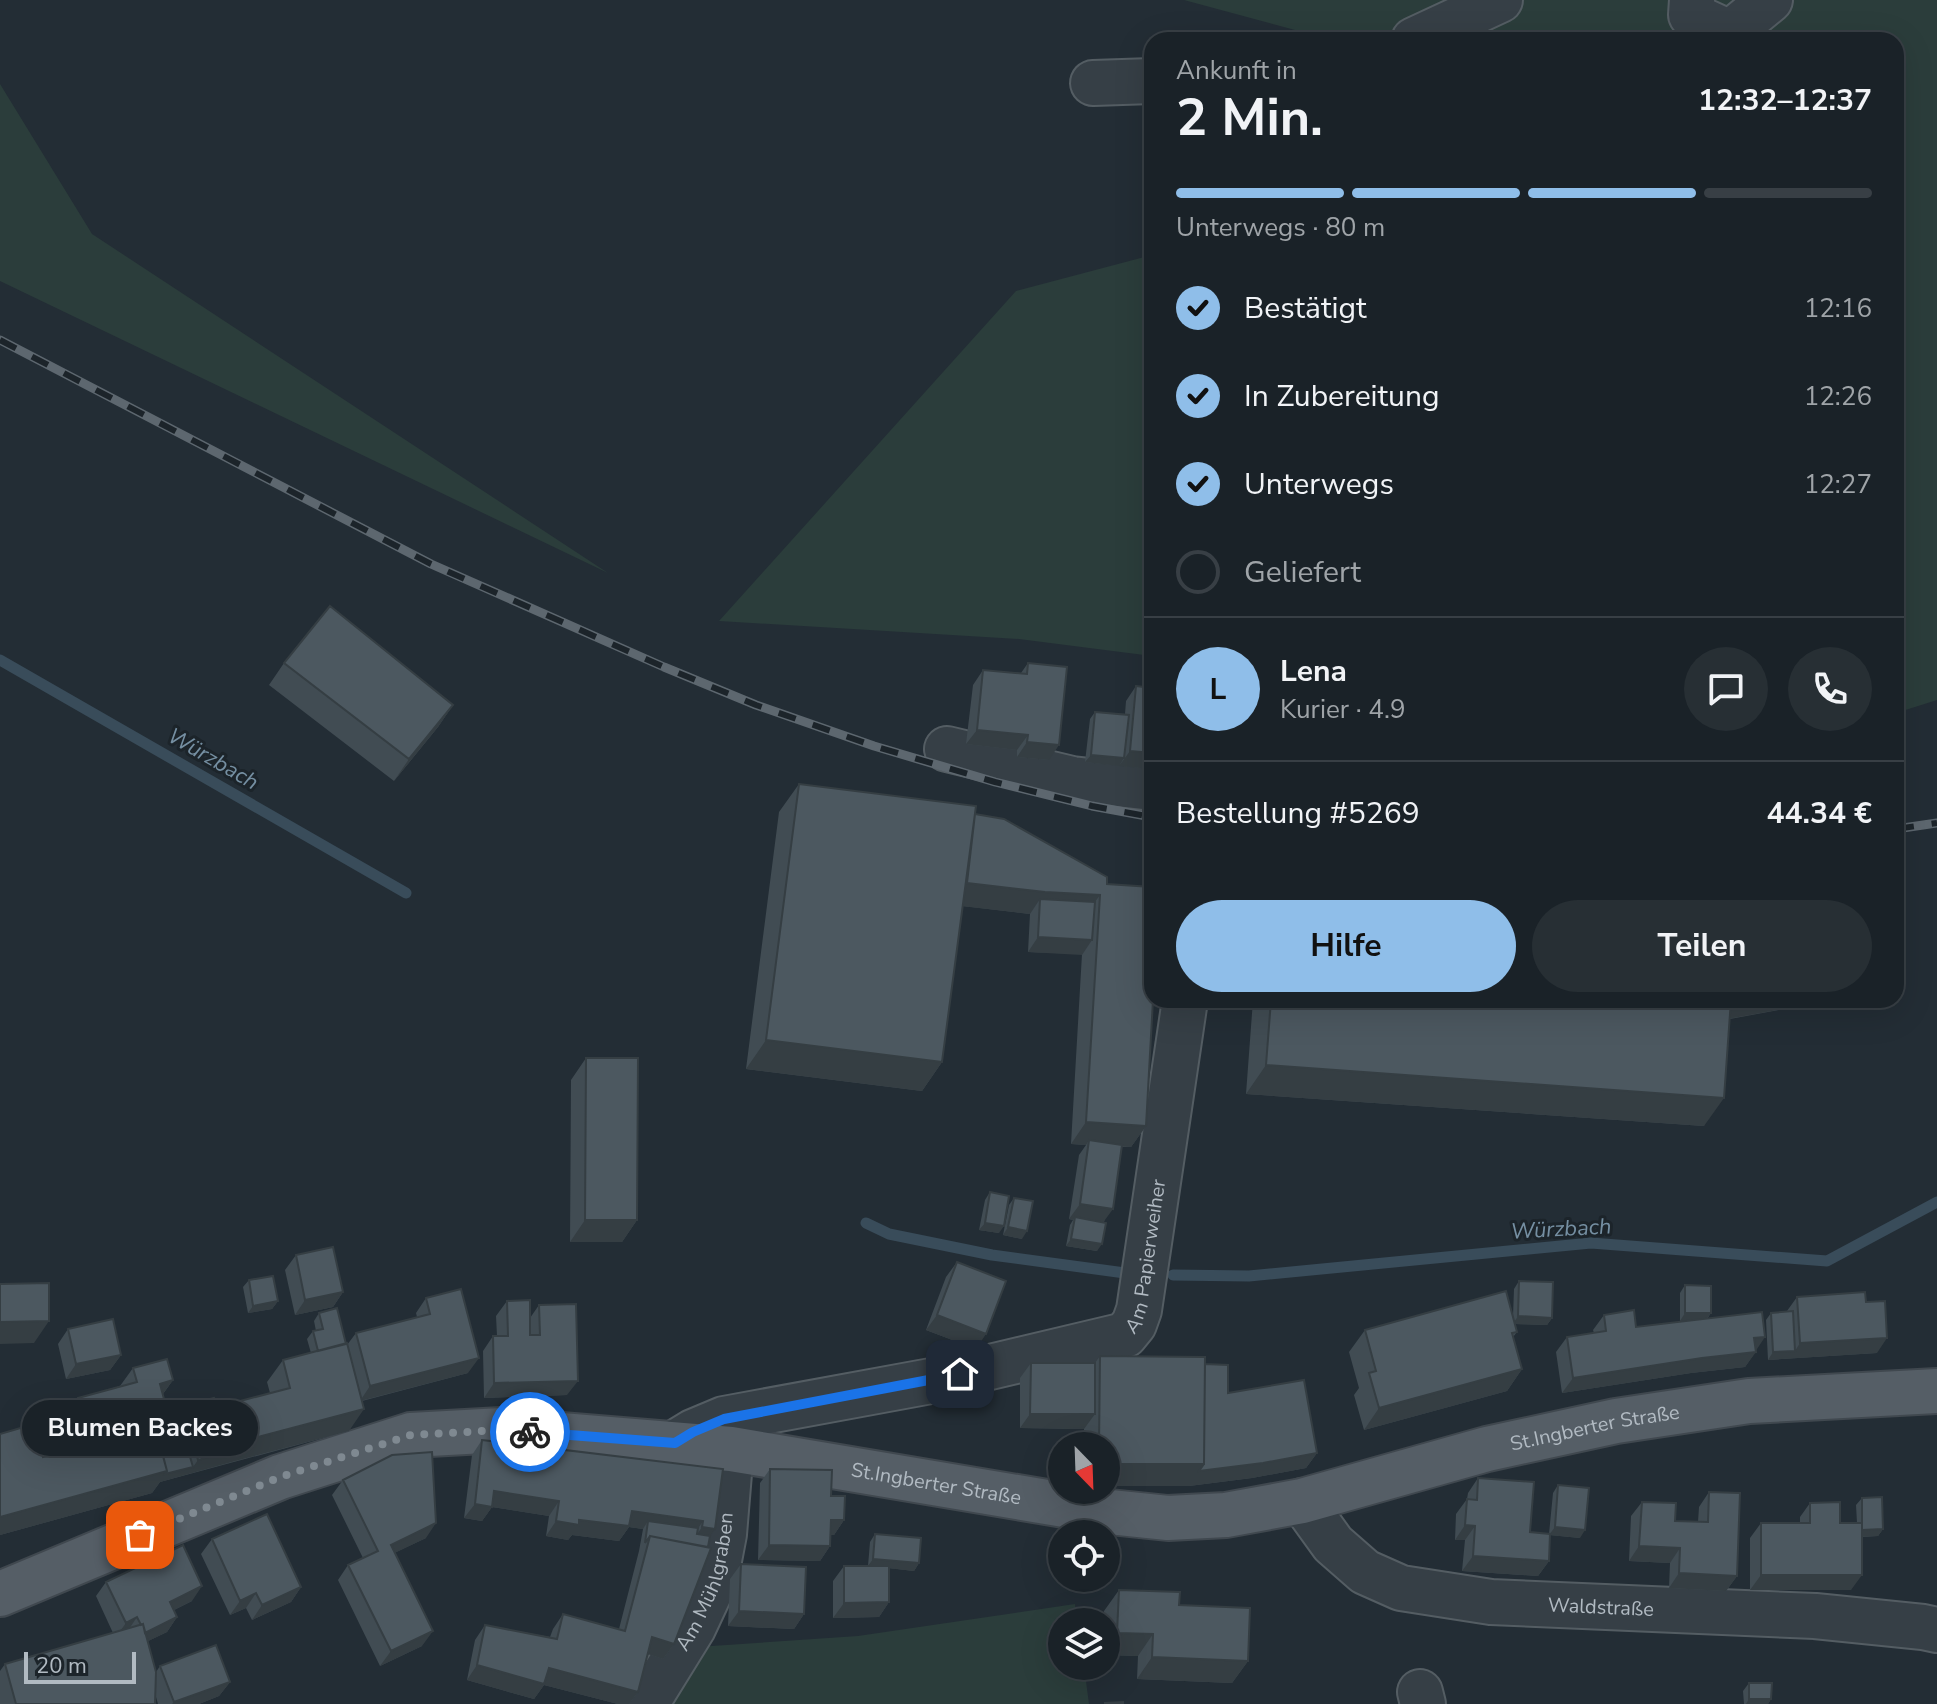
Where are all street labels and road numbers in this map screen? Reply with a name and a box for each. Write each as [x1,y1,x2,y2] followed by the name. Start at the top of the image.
[1118,1177,1172,1339] street label: Am Papierweiher
[1508,1398,1681,1457] street label: St.Ingberter Straße
[849,1456,1023,1511] street label: St.Ingberter Straße
[669,1511,739,1656] street label: Am Mühlgraben
[1547,1591,1654,1623] street label: Waldstraße

